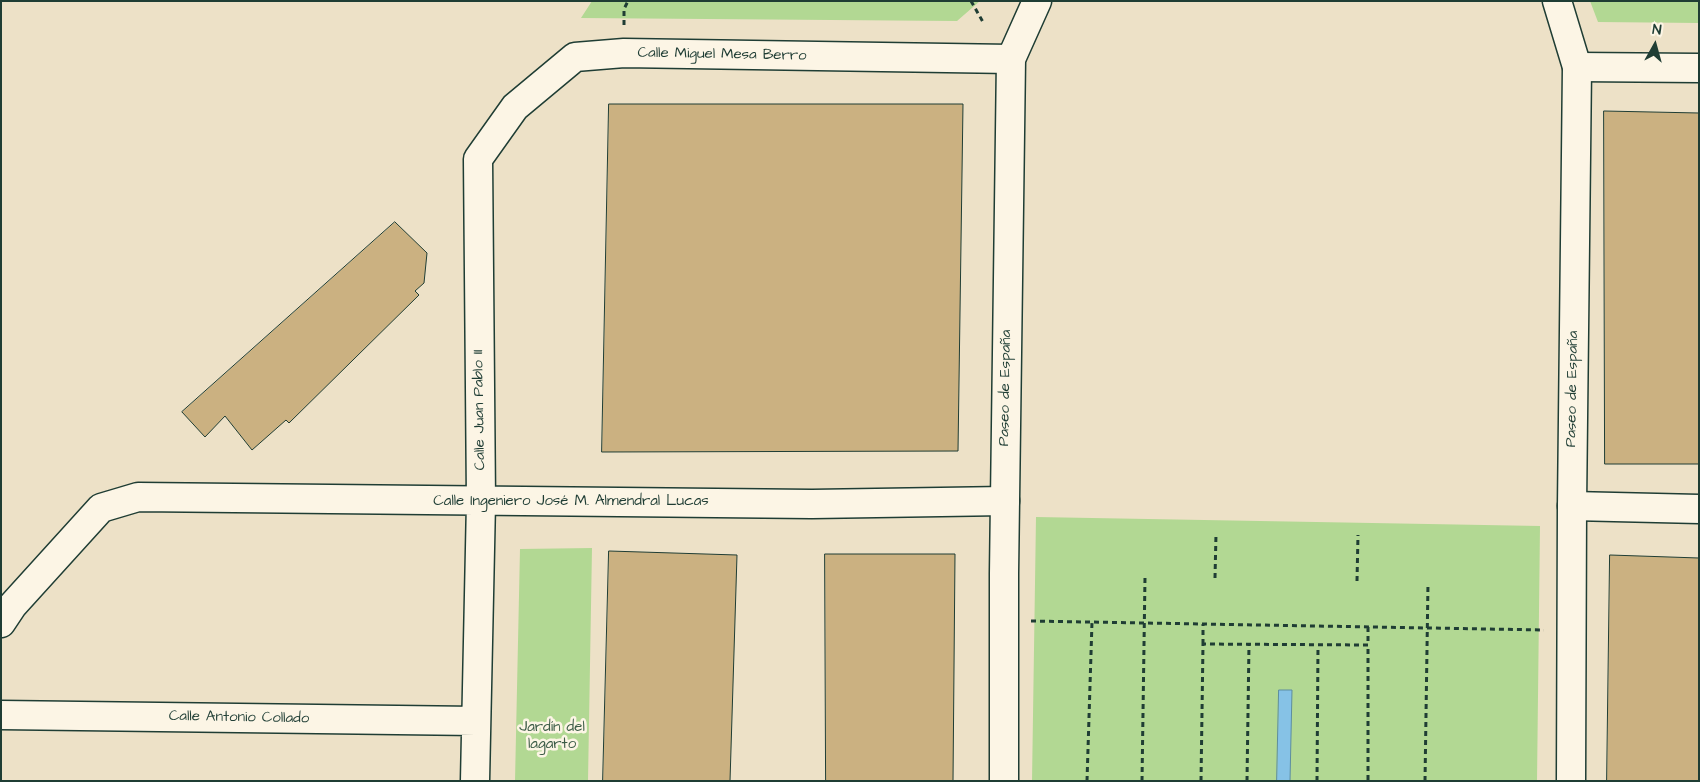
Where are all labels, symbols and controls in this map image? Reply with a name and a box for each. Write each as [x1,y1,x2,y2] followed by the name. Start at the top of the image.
[1630,20,1680,70] north arrow
[1651,20,1662,41] text: N
[637,45,807,65] street label: Calle Miguel Mesa Berro
[996,330,1016,446] street label: Paseo de España
[1563,331,1583,447] street label: Paseo de España
[470,349,490,471] street label: Calle Juan Pablo II
[433,493,709,511] street label: Calle Ingeniero José M. Almendral Lucas
[169,708,309,728] street label: Calle Antonio Collado
[519,719,585,754] park label: Jardín del lagarto

